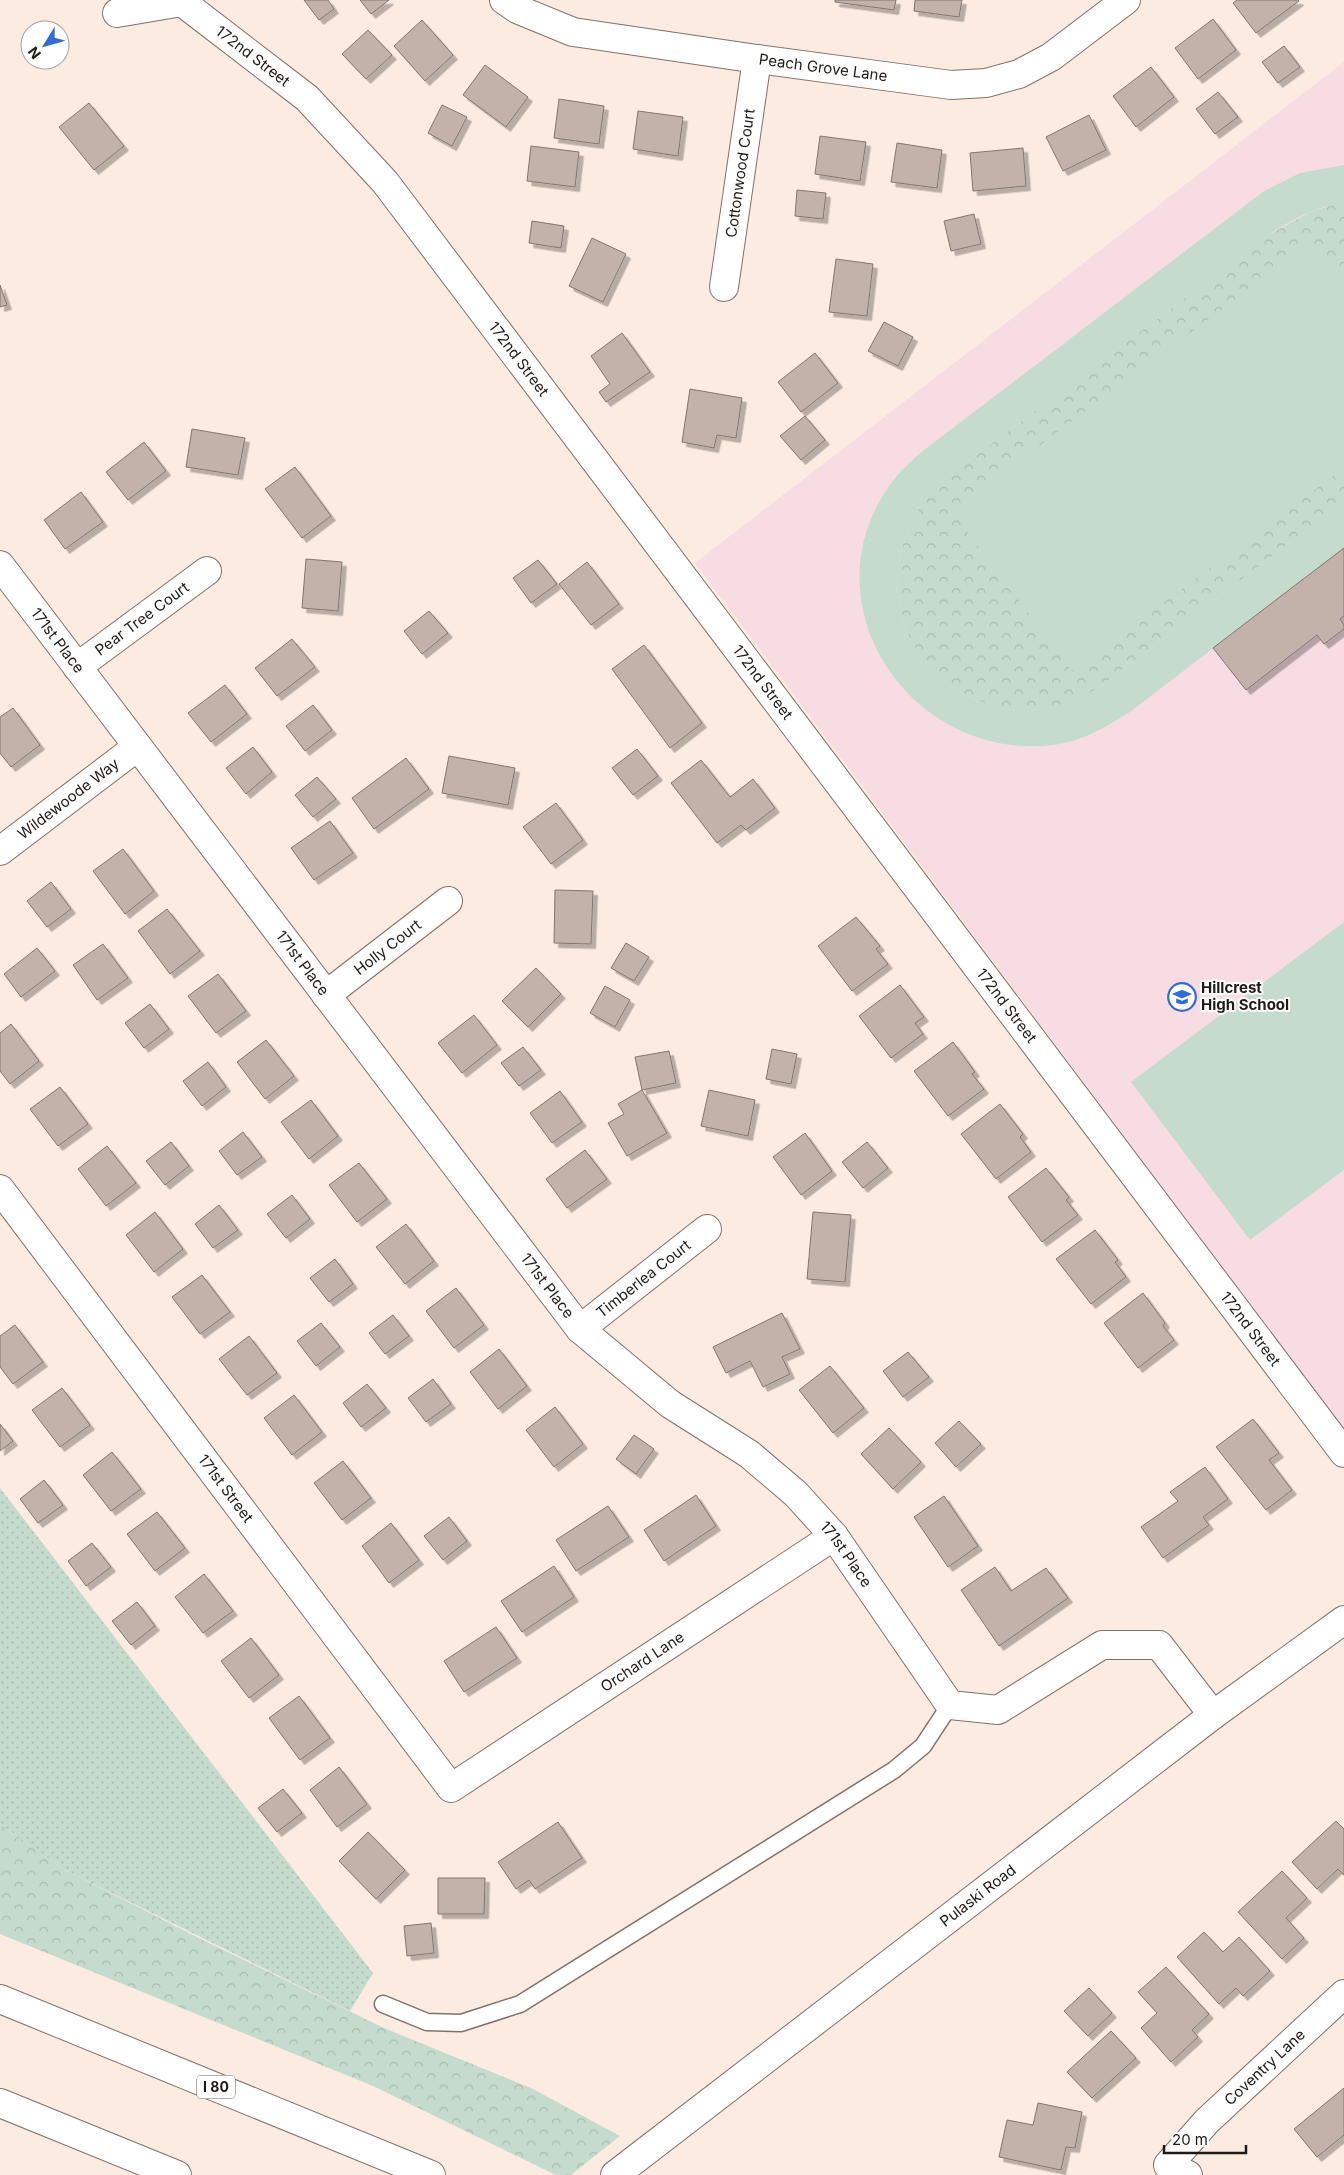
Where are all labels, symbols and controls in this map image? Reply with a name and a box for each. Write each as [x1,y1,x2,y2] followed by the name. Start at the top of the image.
[20,20,70,70] north arrow
[212,21,294,90] street label: 172nd Street
[24,44,44,63] text: N
[758,49,889,85] street label: Peach Grove Lane
[721,107,759,239] street label: Cottonwood Court
[485,318,553,400] street label: 172nd Street
[91,577,193,659] street label: Pear Tree Court
[27,604,89,677] street label: 171st Place
[729,641,797,723] street label: 172nd Street
[14,754,123,843] street label: Wildewoode Way
[350,915,425,979] street label: Holly Court
[272,927,334,999] street label: 171st Place
[973,964,1041,1046] street label: 172nd Street
[1201,978,1289,1014] place label: Hillcrest High School
[1167,982,1197,1012] school or university icon: Hillcrest High School
[592,1235,695,1322] street label: Timberlea Court
[517,1249,578,1322] street label: 171st Place
[1217,1288,1285,1370] street label: 172nd Street
[194,1451,258,1526] street label: 171st Street
[816,1517,876,1591] street label: 171st Place
[597,1627,688,1696] street label: Orchard Lane
[936,1860,1019,1931] street label: Pulaski Road
[1220,2025,1309,2109] street label: Coventry Lane
[197,2076,235,2098] road number: I 80
[1164,2122,1246,2154] scale bar
[1172,2130,1208,2149] text: 20 m

